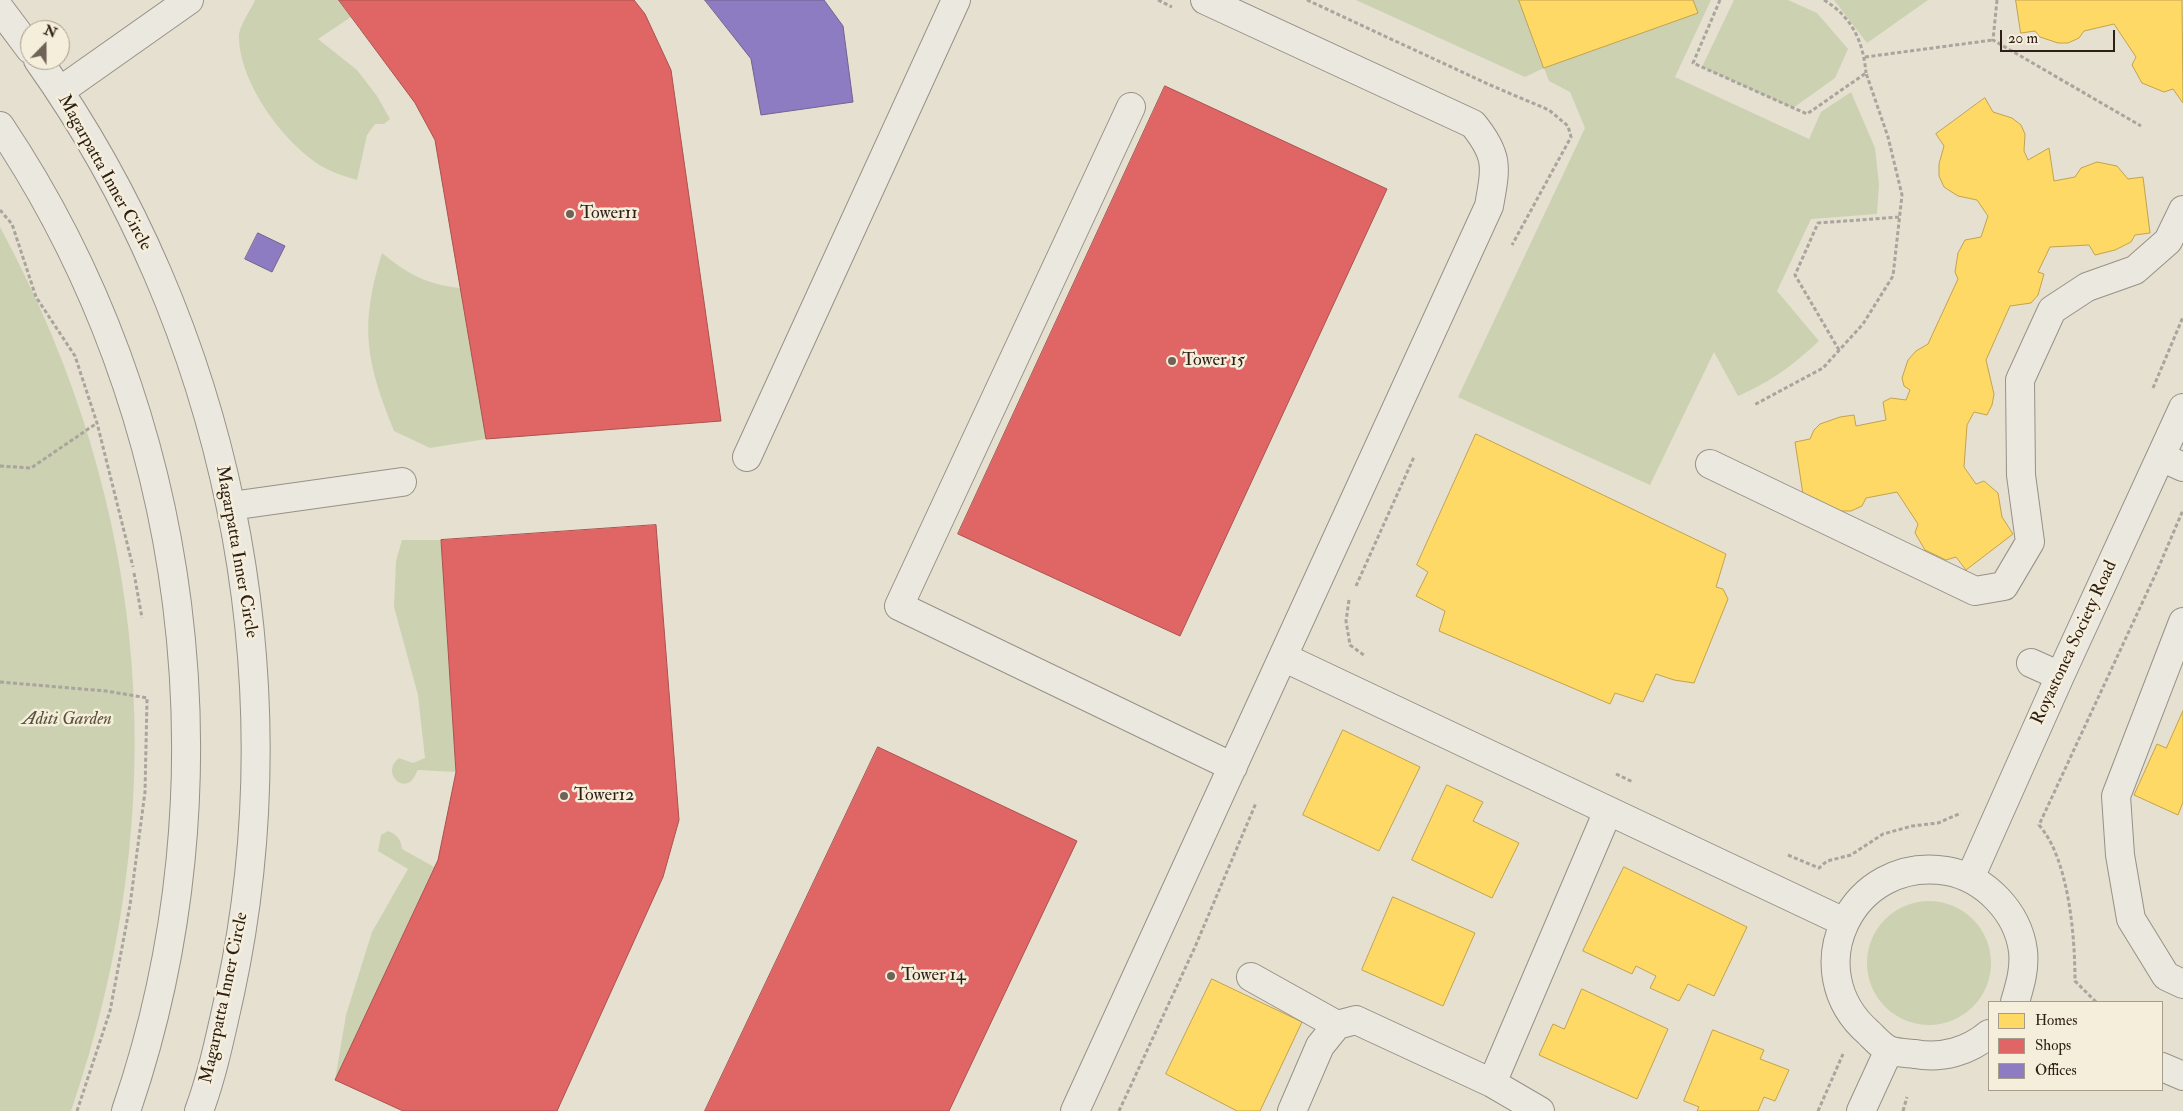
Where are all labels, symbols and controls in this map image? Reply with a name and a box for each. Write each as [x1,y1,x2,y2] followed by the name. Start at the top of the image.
[20,20,70,70] north arrow
[2003,20,2118,52] scale bar
[41,21,59,42] text: N
[2008,29,2038,48] text: 20 m
[52,91,156,255] street label: Magarpatta Inner Circle
[580,203,638,225] place label: Tower11
[564,208,576,220] marker: Tower11
[1182,350,1245,372] place label: Tower 15
[1166,355,1178,367] marker: Tower 15
[210,464,262,640] street label: Magarpatta Inner Circle
[2027,558,2123,728] street label: Royastonea Society Road
[22,709,112,731] park label: Aditi Garden
[574,785,634,807] place label: Tower12
[558,790,570,802] marker: Tower12
[196,910,254,1086] street label: Magarpatta Inner Circle
[901,965,966,987] place label: Tower 14
[885,970,897,982] marker: Tower 14
[1988,1001,2163,1091] legend
[2035,1011,2077,1030] text: Homes
[2035,1036,2071,1055] text: Shops
[2035,1061,2077,1080] text: Offices

